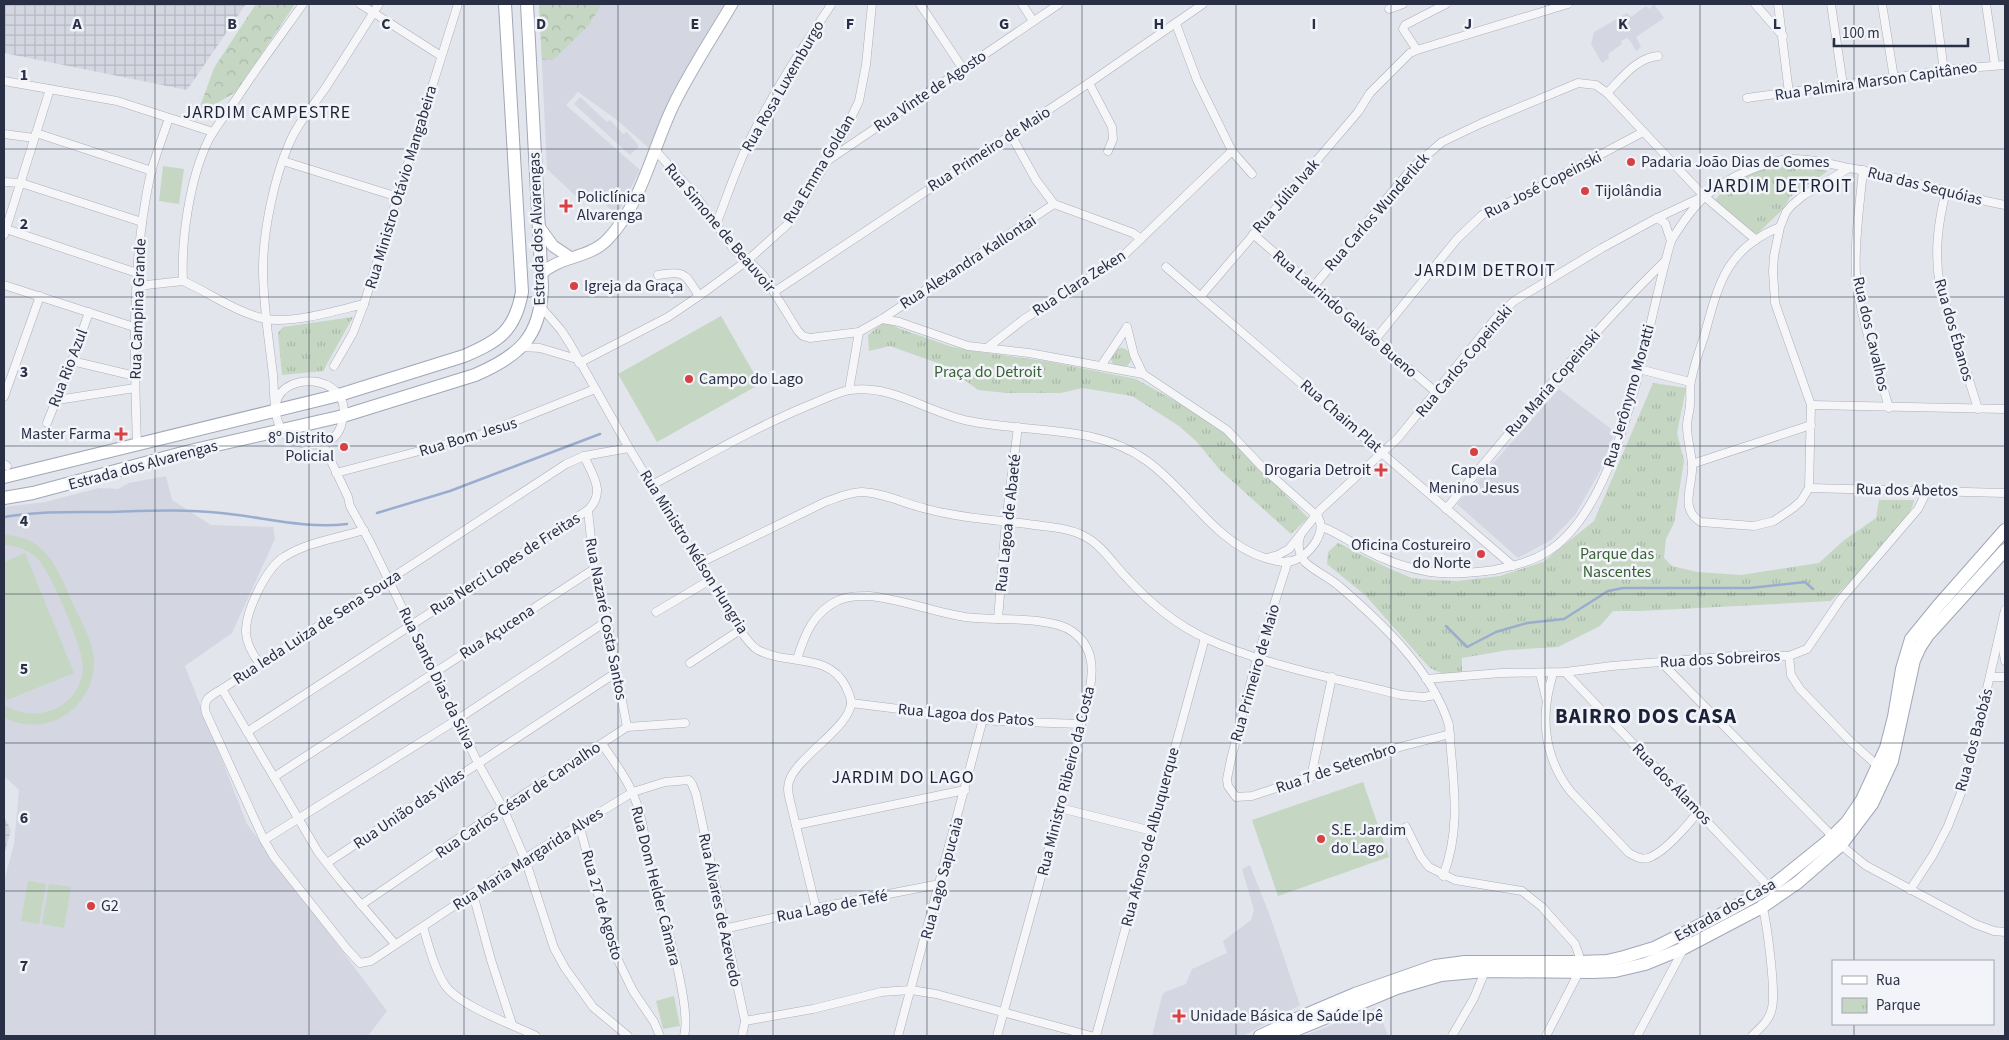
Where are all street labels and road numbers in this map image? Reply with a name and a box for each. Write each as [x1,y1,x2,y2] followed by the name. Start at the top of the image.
[736,16,830,156] street label: Rua Rosa Luxemburgo
[869,45,991,137] street label: Rua Vinte de Agosto
[1773,56,1979,106] street label: Rua Palmira Marson Capitâneo
[360,83,442,291] street label: Rua Ministro Otávio Mangabeira
[923,101,1055,197] street label: Rua Primeiro de Maio
[778,110,860,228] street label: Rua Emma Goldan
[1480,146,1606,224] street label: Rua José Copeinski
[1319,148,1435,276] street label: Rua Carlos Wunderlick
[523,152,551,306] street label: Estrada dos Alvarengas
[1247,154,1325,238] street label: Rua Júlia Ivak
[659,159,781,298] street label: Rua Simone de Beauvoir
[1865,161,1985,211] street label: Rua das Sequóias
[895,210,1041,314] street label: Rua Alexandra Kallontai
[125,238,151,380] street label: Rua Campina Grande
[1028,245,1130,321] street label: Rua Clara Zeken
[1268,245,1422,383] street label: Rua Laurindo Galvão Bueno
[1847,275,1895,394] street label: Rua dos Cavalhos
[1929,276,1979,384] street label: Rua dos Ébanos
[1410,300,1518,422] street label: Rua Carlos Copeinski
[1598,322,1660,470] street label: Rua Jerônymo Moratti
[1500,325,1606,441] street label: Rua Maria Copeinski
[43,326,93,410] street label: Rua Rio Azul
[1295,374,1387,458] street label: Rua Chaim Plat
[416,412,520,462] street label: Rua Bom Jesus
[66,434,220,496] street label: Estrada dos Alvarengas
[990,453,1026,593] street label: Rua Lagoa de Abaeté
[634,466,754,638] street label: Rua Ministro Nélson Hungria
[1856,478,1959,502] street label: Rua dos Abetos
[426,507,585,621] street label: Rua Nerci Lopes de Freitas
[579,536,633,702] street label: Rua Nazaré Costa Santos
[229,564,405,690] street label: Rua Ieda Luiza de Sena Souza
[455,599,539,665] street label: Rua Açucena
[1225,602,1285,744] street label: Rua Primeiro de Maio
[393,603,481,753] street label: Rua Santo Dias da Silva
[1659,645,1781,673] street label: Rua dos Sobreiros
[1032,684,1100,878] street label: Rua Ministro Ribeiro da Costa
[1950,686,1998,794] street label: Rua dos Baobás
[897,698,1035,732] street label: Rua Lagoa dos Patos
[431,736,605,864] street label: Rua Carlos César de Carvalho
[1273,737,1399,799] street label: Rua 7 de Setembro
[1627,738,1717,830] street label: Rua dos Álamos
[1115,745,1185,929] street label: Rua Afonso de Albuquerque
[349,763,469,854] street label: Rua União das Vilas
[449,802,608,916] street label: Rua Maria Margarida Alves
[626,804,686,968] street label: Rua Dom Helder Câmara
[915,814,969,942] street label: Rua Lago Sapucaia
[693,831,747,989] street label: Rua Álvares de Azevedo
[576,847,628,963] street label: Rua 27 de Agosto
[1670,873,1780,947] street label: Estrada dos Casa
[775,884,889,928] street label: Rua Lago de Tefé

